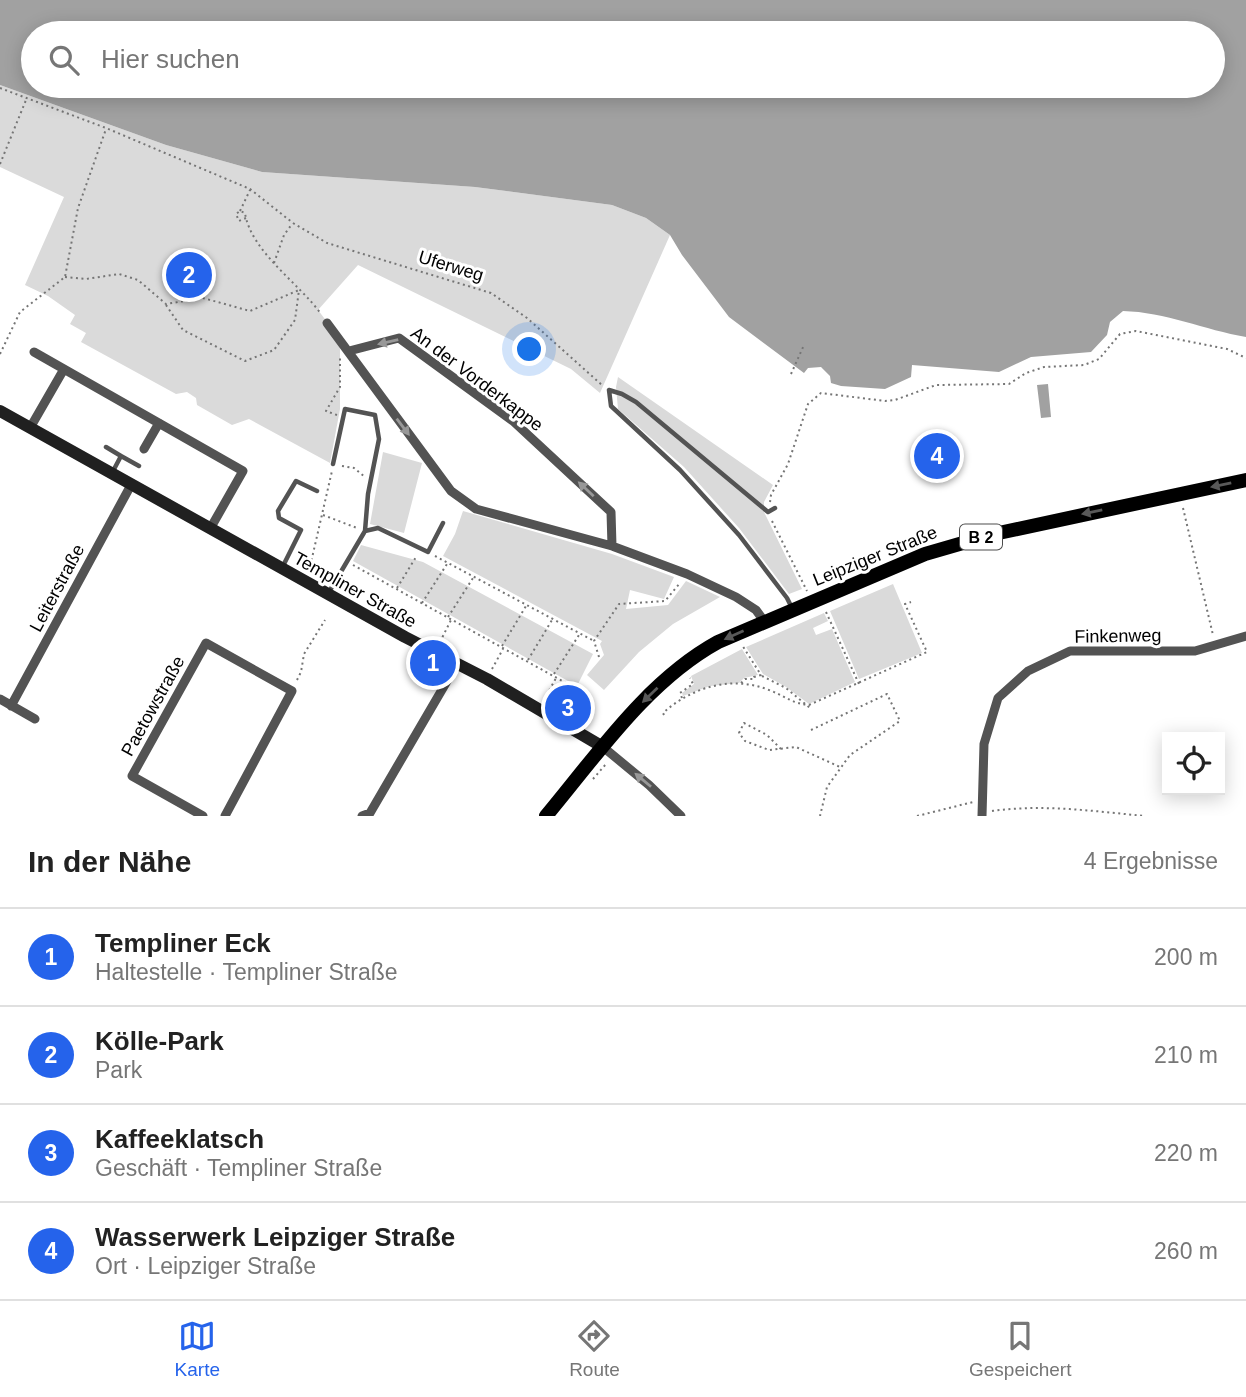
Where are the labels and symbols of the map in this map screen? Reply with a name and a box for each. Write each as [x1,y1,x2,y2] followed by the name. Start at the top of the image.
[416,247,486,285] street label: Uferweg
[166,249,212,301] pin: 2
[407,323,547,435] street label: An der Vorderkappe
[512,332,546,366] your location
[377,336,399,347] one-way arrow
[395,418,409,436] one-way arrow
[914,430,960,482] pin: 4
[1210,479,1232,490] one-way arrow
[578,481,595,497] one-way arrow
[1081,507,1103,518] one-way arrow
[810,522,940,590] street label: Leipziger Straße
[960,524,1002,550] road number: B 2
[26,541,88,635] street label: Leiterstraße
[290,548,420,632] street label: Templiner Straße
[1074,625,1162,647] street label: Finkenweg
[724,629,744,641] one-way arrow
[410,637,456,689] pin: 1
[117,653,189,759] street label: Paetowstraße
[545,682,591,734] pin: 3
[642,687,659,704] one-way arrow
[635,773,652,788] one-way arrow

